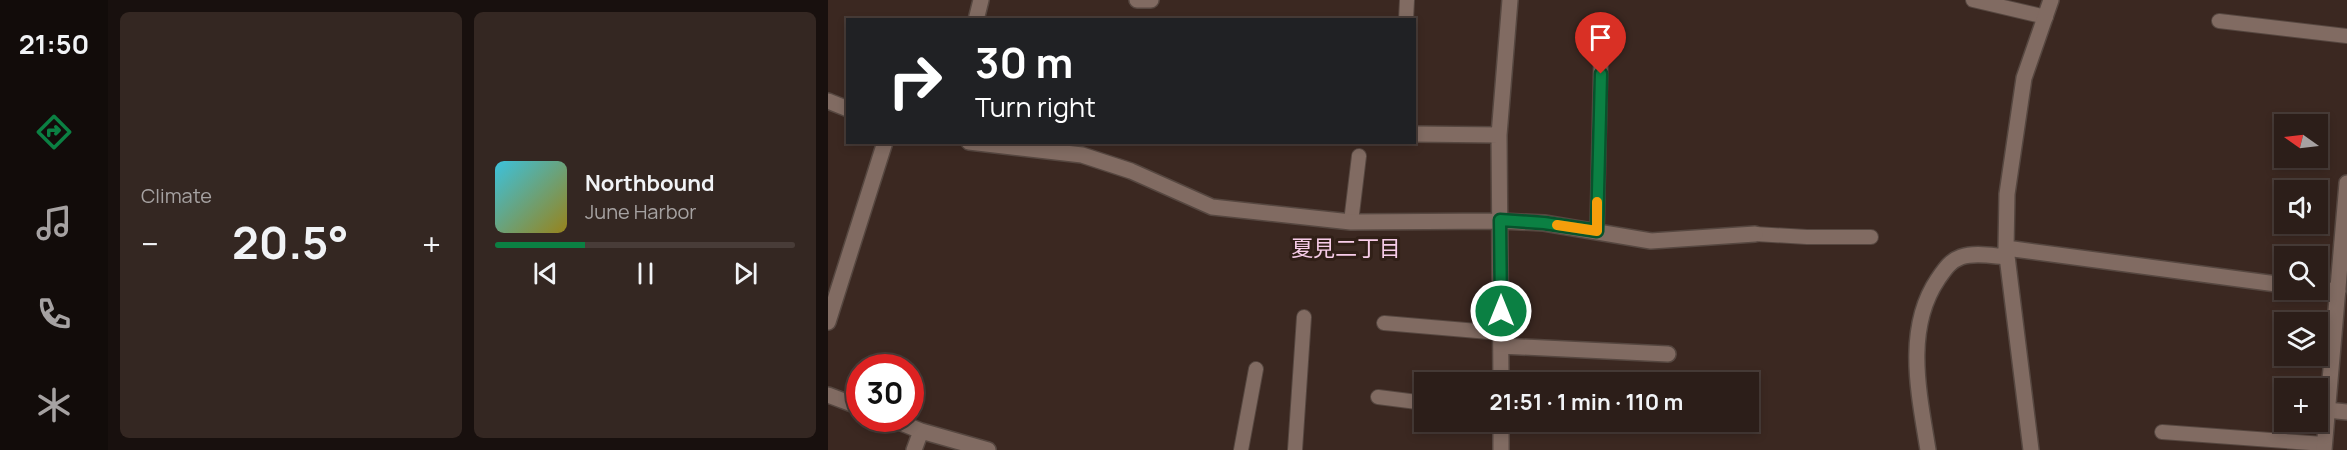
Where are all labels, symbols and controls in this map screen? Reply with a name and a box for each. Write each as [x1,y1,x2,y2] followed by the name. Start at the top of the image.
[1575,12,1626,74] pin
[1584,21,1617,54] icon: arrive
[19,25,89,62] text: 21:50
[975,33,1073,91] text: 30 m
[876,42,954,120] icon: right
[975,88,1096,125] text: Turn right
[33,111,75,153] icon: directions
[2274,114,2328,168] north arrow
[2274,114,2328,432] map controls
[585,168,715,198] text: Northbound
[2274,180,2328,234] button: sound
[141,182,212,209] text: Climate
[585,198,697,225] text: June Harbor
[33,202,75,244] icon: music
[232,211,349,273] text: 20.5°
[141,221,159,266] text: −
[422,221,441,266] text: +
[1291,233,1401,263] district label: 夏見二丁目
[2274,246,2328,300] button: search
[529,257,562,290] icon: previous
[629,257,662,290] icon: pause
[729,257,762,290] icon: next
[1469,279,1533,343] position arrow
[33,293,75,335] icon: phone
[2274,312,2328,366] button: layers
[846,354,924,432] speed limit sign: 30
[2274,378,2328,432] button: +
[33,384,75,426] icon: climate
[1490,387,1683,417] text: 21:51 · 1 min · 110 m

